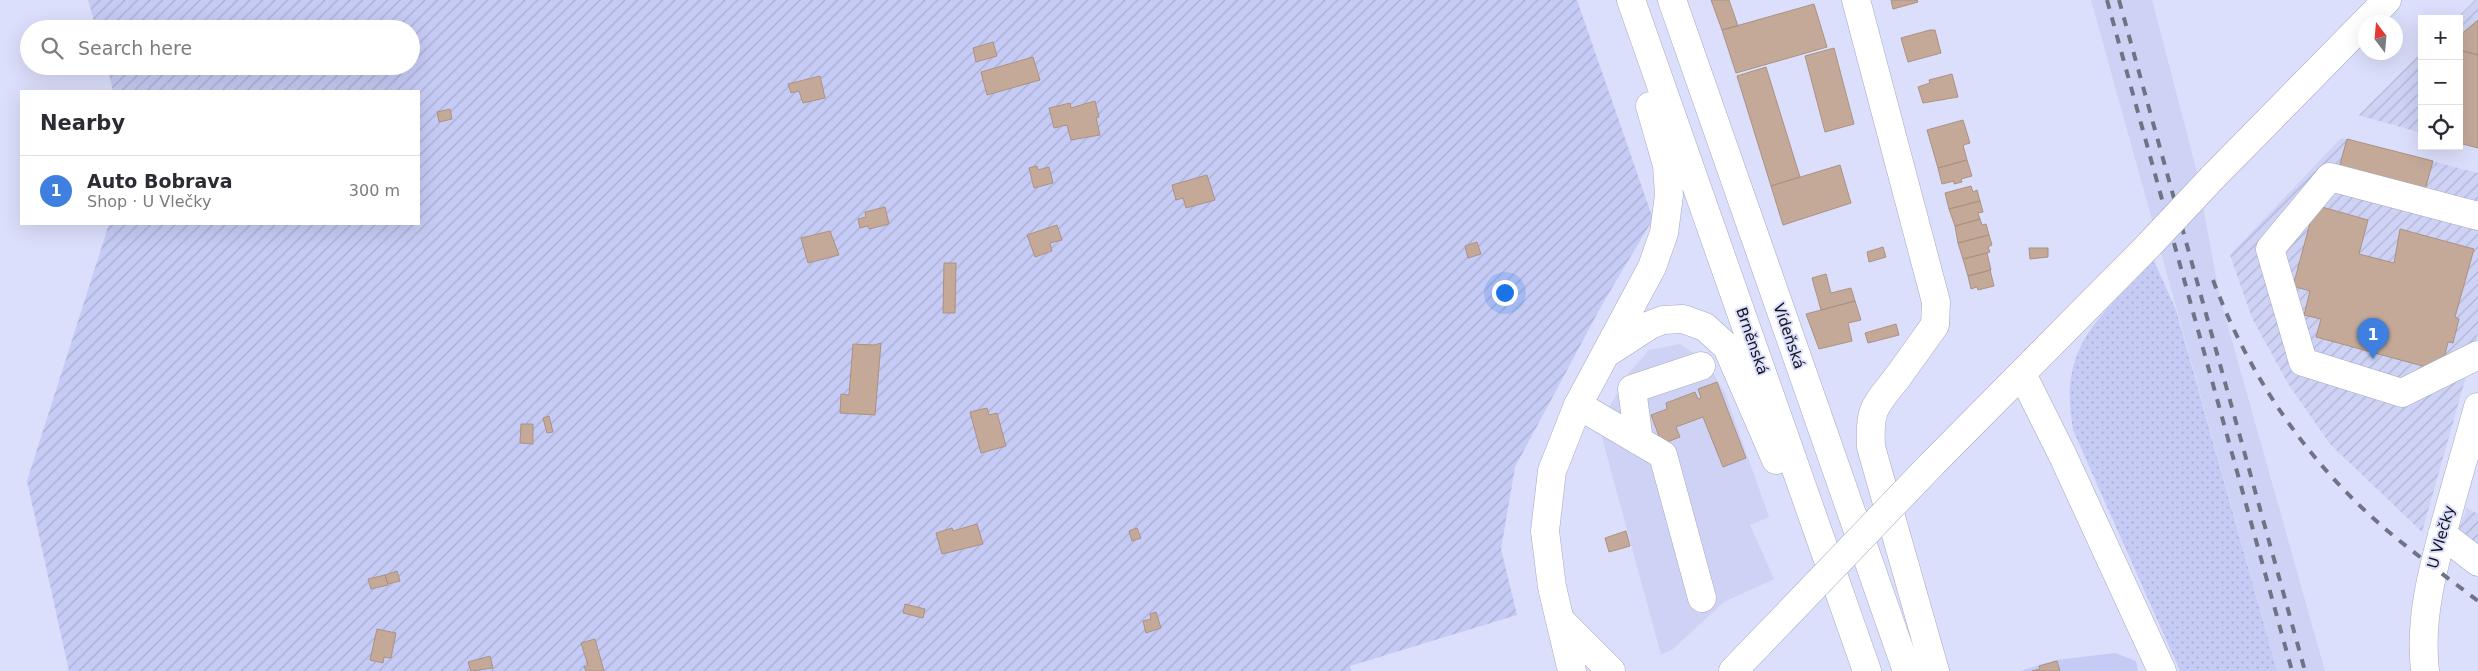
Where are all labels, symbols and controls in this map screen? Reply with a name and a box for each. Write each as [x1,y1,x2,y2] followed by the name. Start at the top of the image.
[2358,15,2403,60] north arrow
[2418,15,2463,150] map controls
[2418,15,2463,60] button: +
[20,20,420,75] search box
[38,34,66,62] icon: search
[78,37,192,59] text: Search here
[2418,60,2463,105] button: −
[2418,105,2463,150] button: locate
[40,111,125,135] text: Nearby
[87,170,233,192] text: Auto Bobrava
[50,181,62,200] text: 1
[349,181,400,200] text: 300 m
[87,192,212,211] text: Shop · U Vlečky
[1492,280,1518,306] your location
[1769,301,1809,371] street label: Vídeňská
[1732,305,1772,377] street label: Brněnská
[2357,318,2389,359] pin: 1
[2423,503,2459,571] street label: U Vlečky

